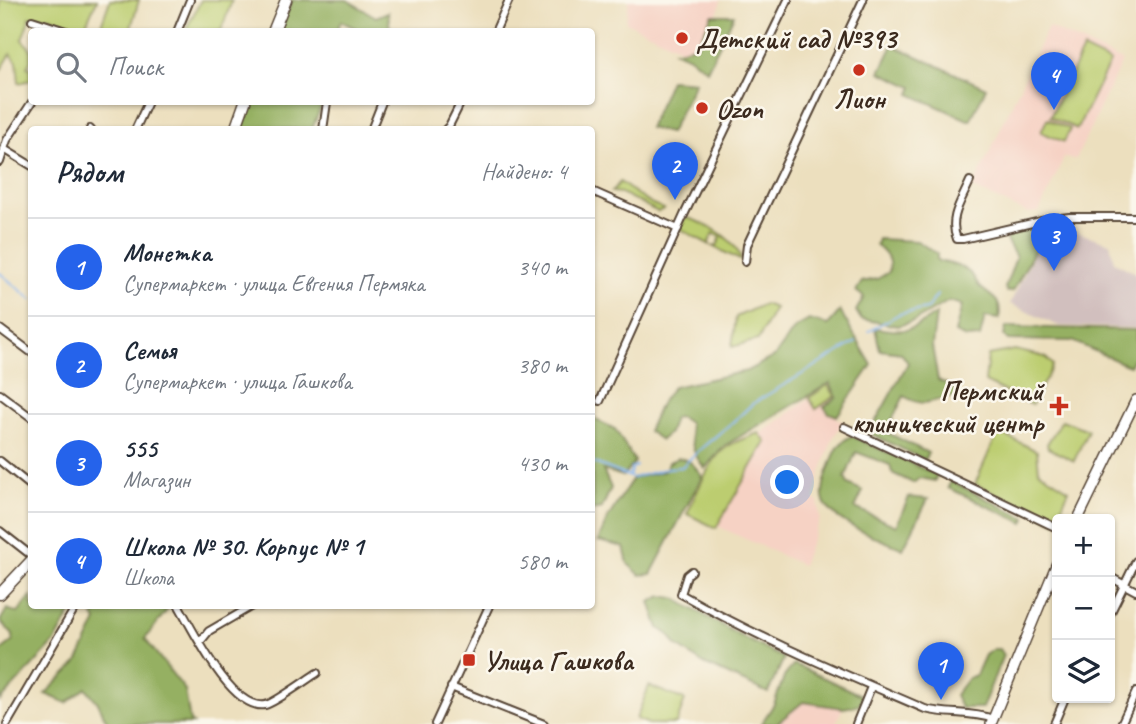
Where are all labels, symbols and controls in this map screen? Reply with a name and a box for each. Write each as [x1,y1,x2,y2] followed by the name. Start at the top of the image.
[696,21,899,56] place label: Детский сад №393
[28,28,595,105] search box
[674,30,690,46] marker: Детский сад №393
[52,48,90,86] icon: search
[108,50,163,83] text: Поиск
[1031,52,1077,110] pin: 4
[851,62,867,78] marker: Лион
[833,81,887,116] place label: Лион
[716,91,764,126] place label: Ozon
[694,100,710,116] marker: Ozon
[652,142,698,200] pin: 2
[56,153,123,191] text: Рядом
[481,157,567,186] text: Найдено: 4
[1031,213,1077,271] pin: 3
[123,236,211,269] text: Монетка
[74,253,84,282] text: 1
[518,253,567,282] text: 340 m
[123,269,424,298] text: Супермаркет · улица Евгения Пермяка
[123,334,176,367] text: Семья
[74,351,84,380] text: 2
[518,351,567,380] text: 380 m
[123,367,352,396] text: Супермаркет · улица Гашкова
[852,373,1045,440] place label: Пермский клинический центр
[1049,396,1069,416] marker: Пермский клинический центр
[123,432,157,465] text: 555
[74,449,84,478] text: 3
[518,449,567,478] text: 430 m
[123,465,190,494] text: Магазин
[770,465,804,499] your location
[1052,514,1115,703] map controls
[1052,514,1115,577] button: +
[123,530,363,563] text: Школа № 30. Корпус № 1
[74,547,84,576] text: 4
[518,547,567,576] text: 580 m
[123,563,174,592] text: Школа
[1052,577,1115,640] button: −
[1052,640,1115,703] button: layers
[918,642,964,700] pin: 1
[483,643,635,678] place label: Улица Гашкова
[461,652,477,668] marker: Улица Гашкова

